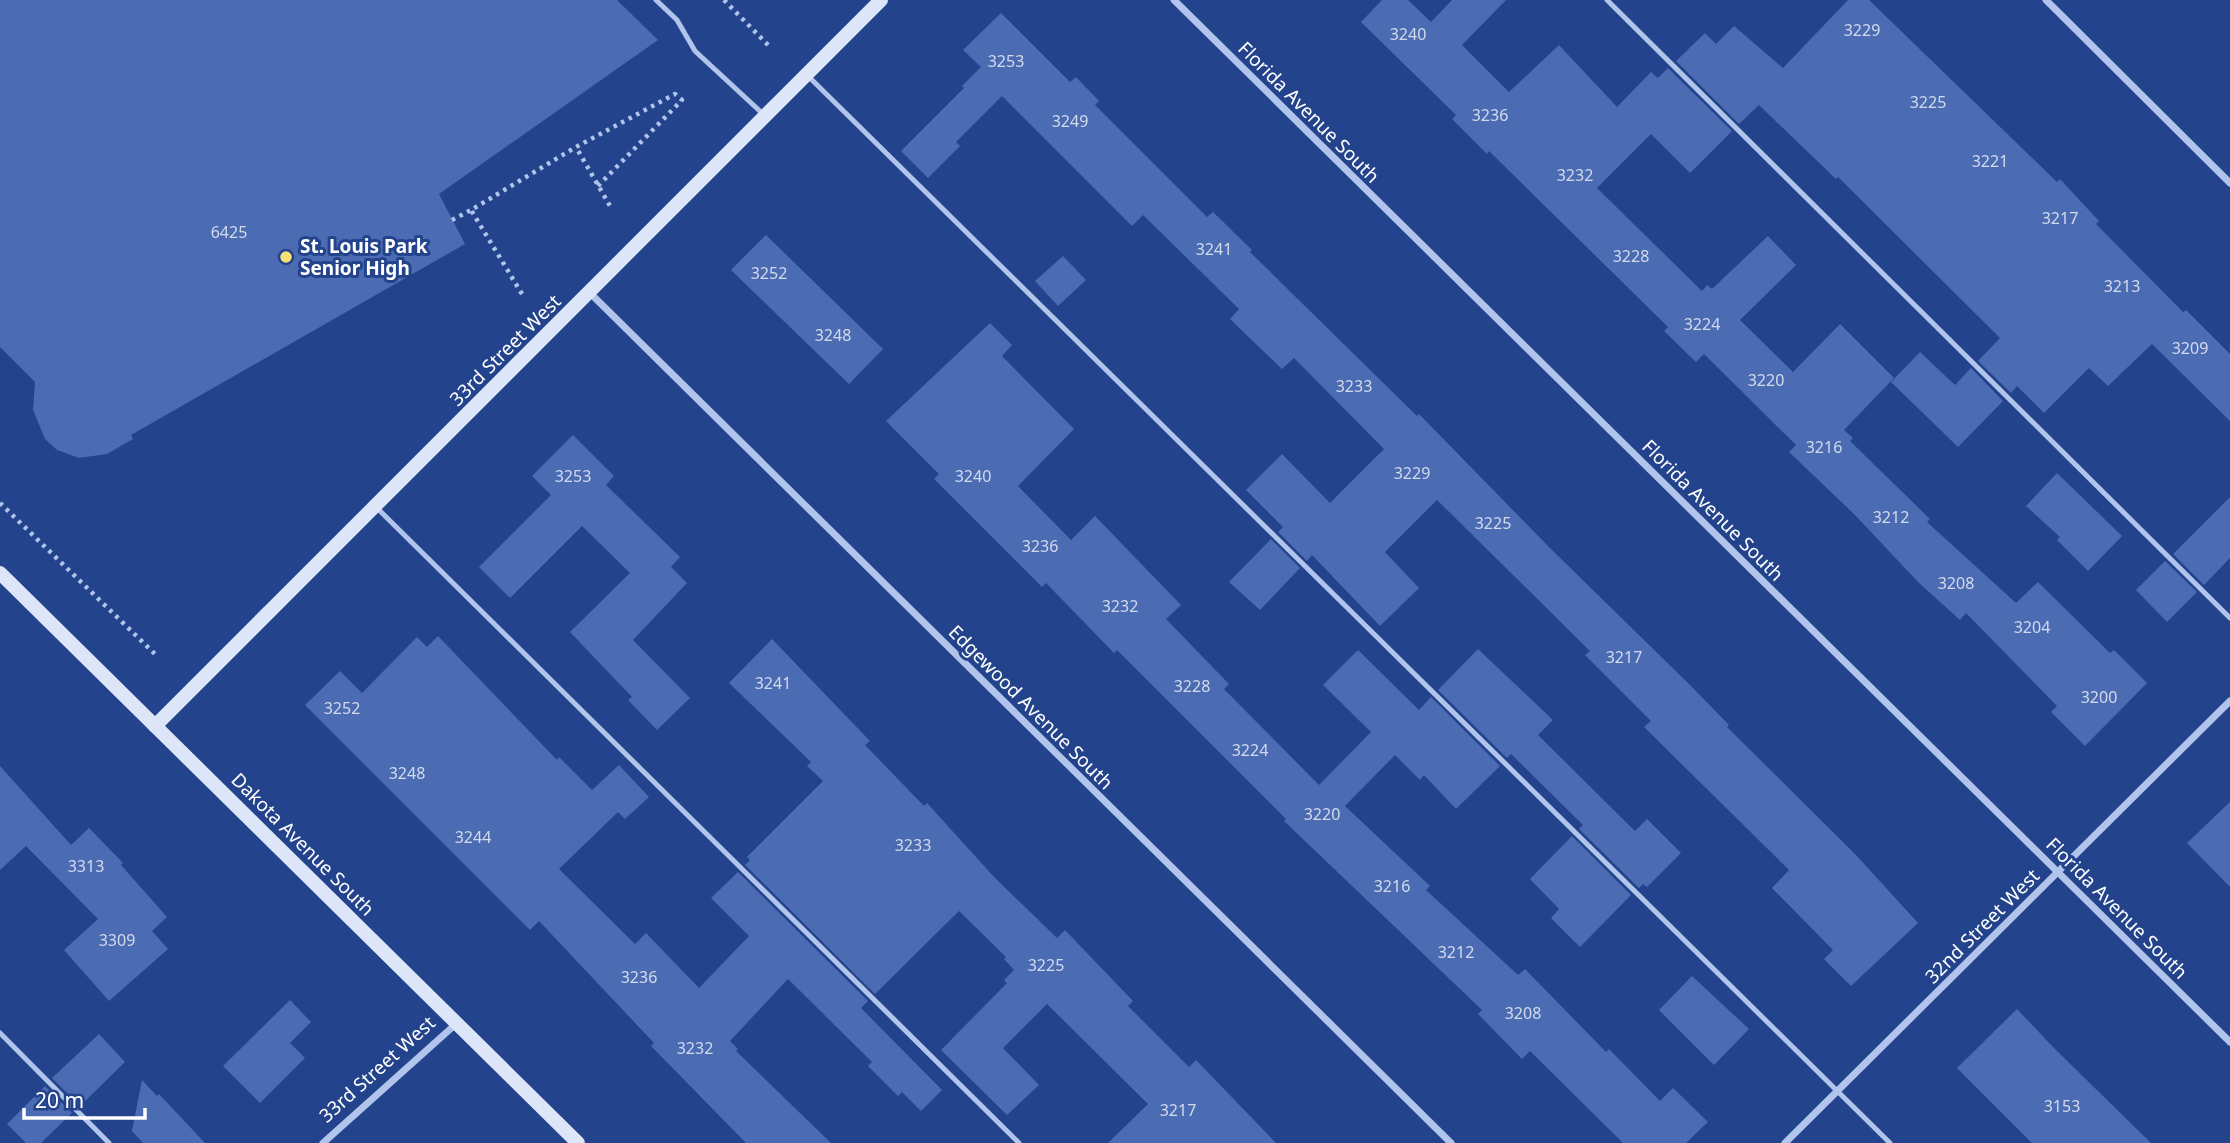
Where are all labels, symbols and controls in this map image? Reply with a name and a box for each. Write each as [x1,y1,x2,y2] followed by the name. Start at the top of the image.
[1844,19,1880,41] house number: 3229
[1390,23,1426,45] house number: 3240
[1233,36,1385,188] street label: Florida Avenue South
[988,50,1024,72] house number: 3253
[1910,91,1946,113] house number: 3225
[1472,104,1508,126] house number: 3236
[1052,110,1088,132] house number: 3249
[1972,150,2008,172] house number: 3221
[1557,164,1593,186] house number: 3232
[2042,207,2078,229] house number: 3217
[211,221,247,243] house number: 6425
[300,233,428,281] place label: St. Louis Park Senior High
[1196,238,1232,260] house number: 3241
[1613,245,1649,267] house number: 3228
[278,249,294,265] marker: St. Louis Park Senior High
[751,262,787,284] house number: 3252
[2104,275,2140,297] house number: 3213
[444,288,567,411] street label: 33rd Street West
[1684,313,1720,335] house number: 3224
[815,324,851,346] house number: 3248
[2172,337,2208,359] house number: 3209
[1748,369,1784,391] house number: 3220
[1336,375,1372,397] house number: 3233
[1637,434,1789,586] street label: Florida Avenue South
[1806,436,1842,458] house number: 3216
[1394,462,1430,484] house number: 3229
[555,465,591,487] house number: 3253
[955,465,991,487] house number: 3240
[1873,506,1909,528] house number: 3212
[1475,512,1511,534] house number: 3225
[1022,535,1058,557] house number: 3236
[1938,572,1974,594] house number: 3208
[1102,595,1138,617] house number: 3232
[2014,616,2050,638] house number: 3204
[943,619,1119,795] street label: Edgewood Avenue South
[1606,646,1642,668] house number: 3217
[755,672,791,694] house number: 3241
[1174,675,1210,697] house number: 3228
[2081,686,2117,708] house number: 3200
[324,697,360,719] house number: 3252
[1232,739,1268,761] house number: 3224
[389,762,425,784] house number: 3248
[226,767,380,921] street label: Dakota Avenue South
[1304,803,1340,825] house number: 3220
[455,826,491,848] house number: 3244
[2041,832,2193,984] street label: Florida Avenue South
[895,834,931,856] house number: 3233
[68,855,104,877] house number: 3313
[1919,863,2045,989] street label: 32nd Street West
[1374,875,1410,897] house number: 3216
[99,929,135,951] house number: 3309
[1438,941,1474,963] house number: 3212
[1028,954,1064,976] house number: 3225
[621,966,657,988] house number: 3236
[1505,1002,1541,1024] house number: 3208
[313,1010,441,1128] street label: 33rd Street West
[677,1037,713,1059] house number: 3232
[24,1076,145,1120] scale bar
[35,1086,84,1114] text: 20 m
[2044,1095,2080,1117] house number: 3153
[1160,1099,1196,1121] house number: 3217

